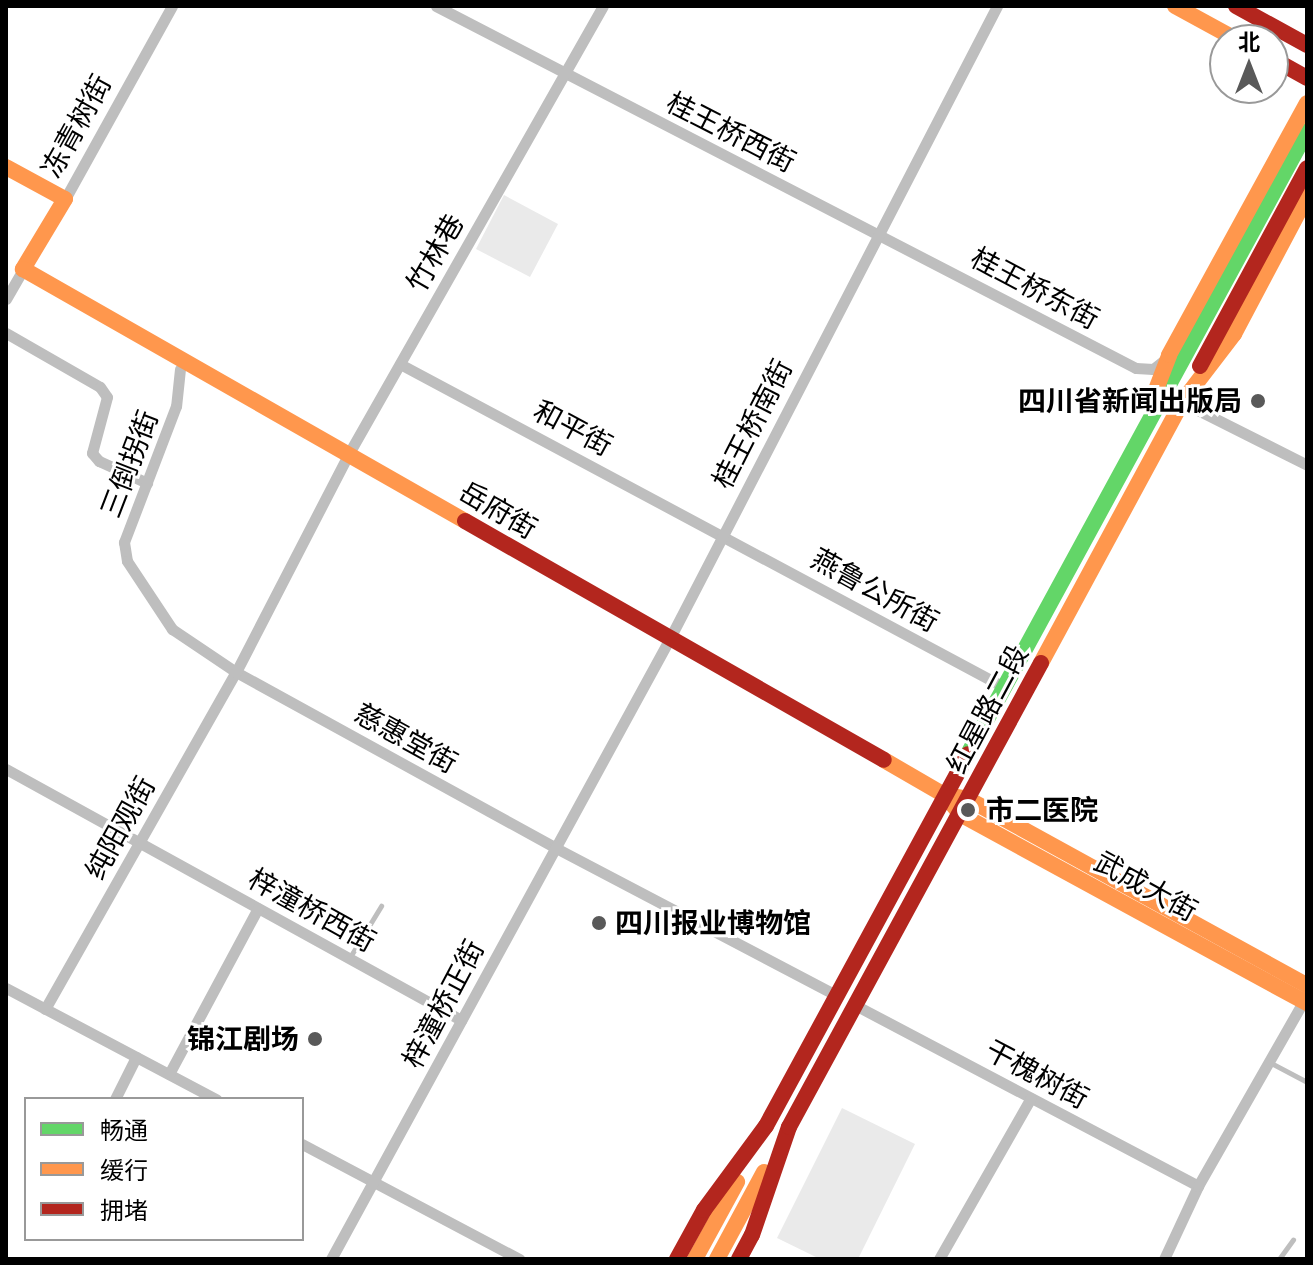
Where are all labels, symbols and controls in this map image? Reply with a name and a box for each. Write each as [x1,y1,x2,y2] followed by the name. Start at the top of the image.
[1209,24,1289,104] north arrow
[1238,25,1260,59] text: 北
[34,69,118,183] street label: 冻青树街
[661,85,801,179] street label: 桂王桥西街
[399,208,471,298] street label: 竹林巷
[965,240,1105,336] street label: 桂王桥东街
[705,354,799,494] street label: 桂王桥南街
[1018,384,1242,418] place label: 四川省新闻出版局
[1249,392,1267,410] marker: 四川省新闻出版局
[528,393,618,463] street label: 和平街
[93,406,165,522] street label: 三倒拐街
[453,474,543,546] street label: 岳府街
[806,541,944,639] street label: 燕鲁公所街
[939,639,1035,779] street label: 红星路二段
[349,696,463,780] street label: 慈惠堂街
[78,771,162,885] street label: 纯阳观街
[986,793,1098,827] place label: 市二医院
[957,799,979,821] marker: 市二医院
[1089,844,1203,928] street label: 武成大街
[243,861,381,959] street label: 梓潼桥西街
[615,906,811,940] place label: 四川报业博物馆
[590,914,608,932] marker: 四川报业博物馆
[395,934,491,1074] street label: 梓潼桥正街
[187,1022,299,1056] place label: 锦江剧场
[306,1030,324,1048] marker: 锦江剧场
[980,1033,1094,1115] street label: 干槐树街
[24,1097,304,1241] legend
[100,1112,148,1148] text: 畅通
[100,1152,148,1188] text: 缓行
[100,1192,148,1228] text: 拥堵

